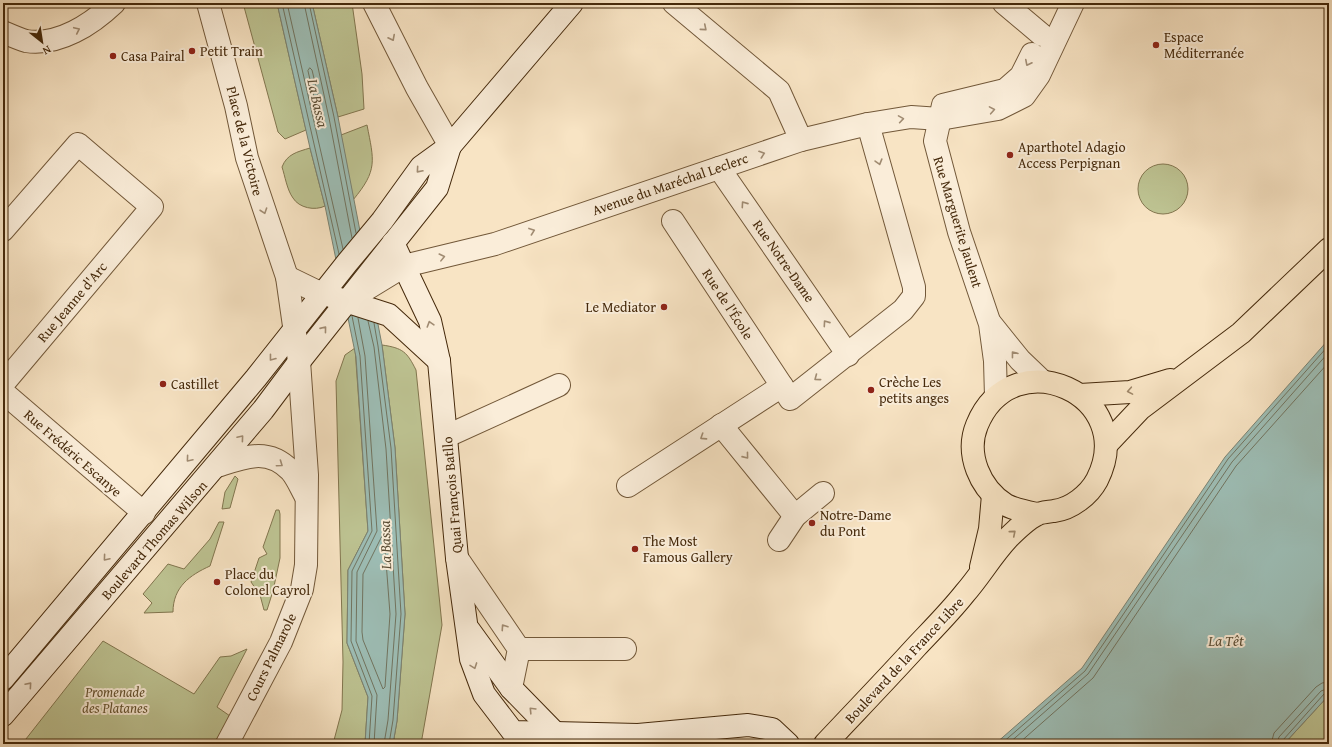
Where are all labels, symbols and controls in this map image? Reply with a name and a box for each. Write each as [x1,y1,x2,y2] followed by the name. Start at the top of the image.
[22,22,62,62] north arrow
[700,24,707,31] one-way arrow
[72,27,80,35] one-way arrow
[1164,27,1244,63] place label: Espace Méditerranée
[387,34,395,41] one-way arrow
[1151,40,1161,50] marker: Espace Méditerranée
[200,41,263,61] place label: Petit Train
[39,42,54,60] text: N
[121,46,185,66] place label: Casa Pairal
[187,46,197,56] marker: Petit Train
[108,51,118,61] marker: Casa Pairal
[1025,59,1033,66] one-way arrow
[302,76,334,129] water label: La Bassa
[222,84,268,198] street label: Place de la Victoire
[989,106,995,115] one-way arrow
[898,115,904,123] one-way arrow
[1018,137,1126,173] place label: Aparthotel Adagio Access Perpignan
[589,148,751,220] street label: Avenue du Maréchal Leclerc
[758,150,765,158] one-way arrow
[1005,150,1015,160] marker: Aparthotel Adagio Access Perpignan
[928,154,988,290] street label: Rue Marguerite Jaulent
[874,158,883,165] one-way arrow
[417,165,424,173] one-way arrow
[742,202,749,209] one-way arrow
[259,208,268,215] one-way arrow
[748,216,820,307] street label: Rue Notre-Dame
[529,227,536,235] one-way arrow
[439,253,445,261] one-way arrow
[32,257,112,347] street label: Rue Jeanne d'Arc
[698,265,759,344] street label: Rue de l'École
[586,297,656,317] place label: Le Mediator
[659,302,669,312] marker: Le Mediator
[426,320,435,327] one-way arrow
[824,320,831,327] one-way arrow
[320,327,327,334] one-way arrow
[1012,351,1019,358] one-way arrow
[270,354,277,361] one-way arrow
[879,372,949,408] place label: Crèche Les petits anges
[815,373,822,380] one-way arrow
[171,374,219,394] place label: Castillet
[158,379,168,389] marker: Castillet
[866,385,876,395] marker: Crèche Les petits anges
[1126,386,1133,395] one-way arrow
[20,405,127,502] street label: Rue Frédéric Escanye
[700,433,707,440] one-way arrow
[236,435,243,442] one-way arrow
[437,436,467,554] street label: Quai François Batllo
[741,451,748,458] one-way arrow
[187,454,194,461] one-way arrow
[276,459,283,466] one-way arrow
[96,476,212,604] street label: Boulevard Thomas Wilson
[820,505,892,541] place label: Notre-Dame du Pont
[807,518,817,528] marker: Notre-Dame du Pont
[374,520,396,571] water label: La Bassa
[643,531,733,567] place label: The Most Famous Gallery
[1009,531,1016,538] one-way arrow
[630,544,640,554] marker: The Most Famous Gallery
[103,554,110,561] one-way arrow
[225,564,310,600] place label: Place du Colonel Cayrol
[212,577,222,587] marker: Place du Colonel Cayrol
[840,592,968,728] street label: Boulevard de la France Libre
[241,609,301,705] street label: Cours Palmarole
[501,624,509,631] one-way arrow
[1207,630,1244,651] water label: La Têt
[469,662,477,669] one-way arrow
[82,682,148,718] park label: Promenade des Platanes
[24,683,31,690] one-way arrow
[529,707,537,715] one-way arrow

